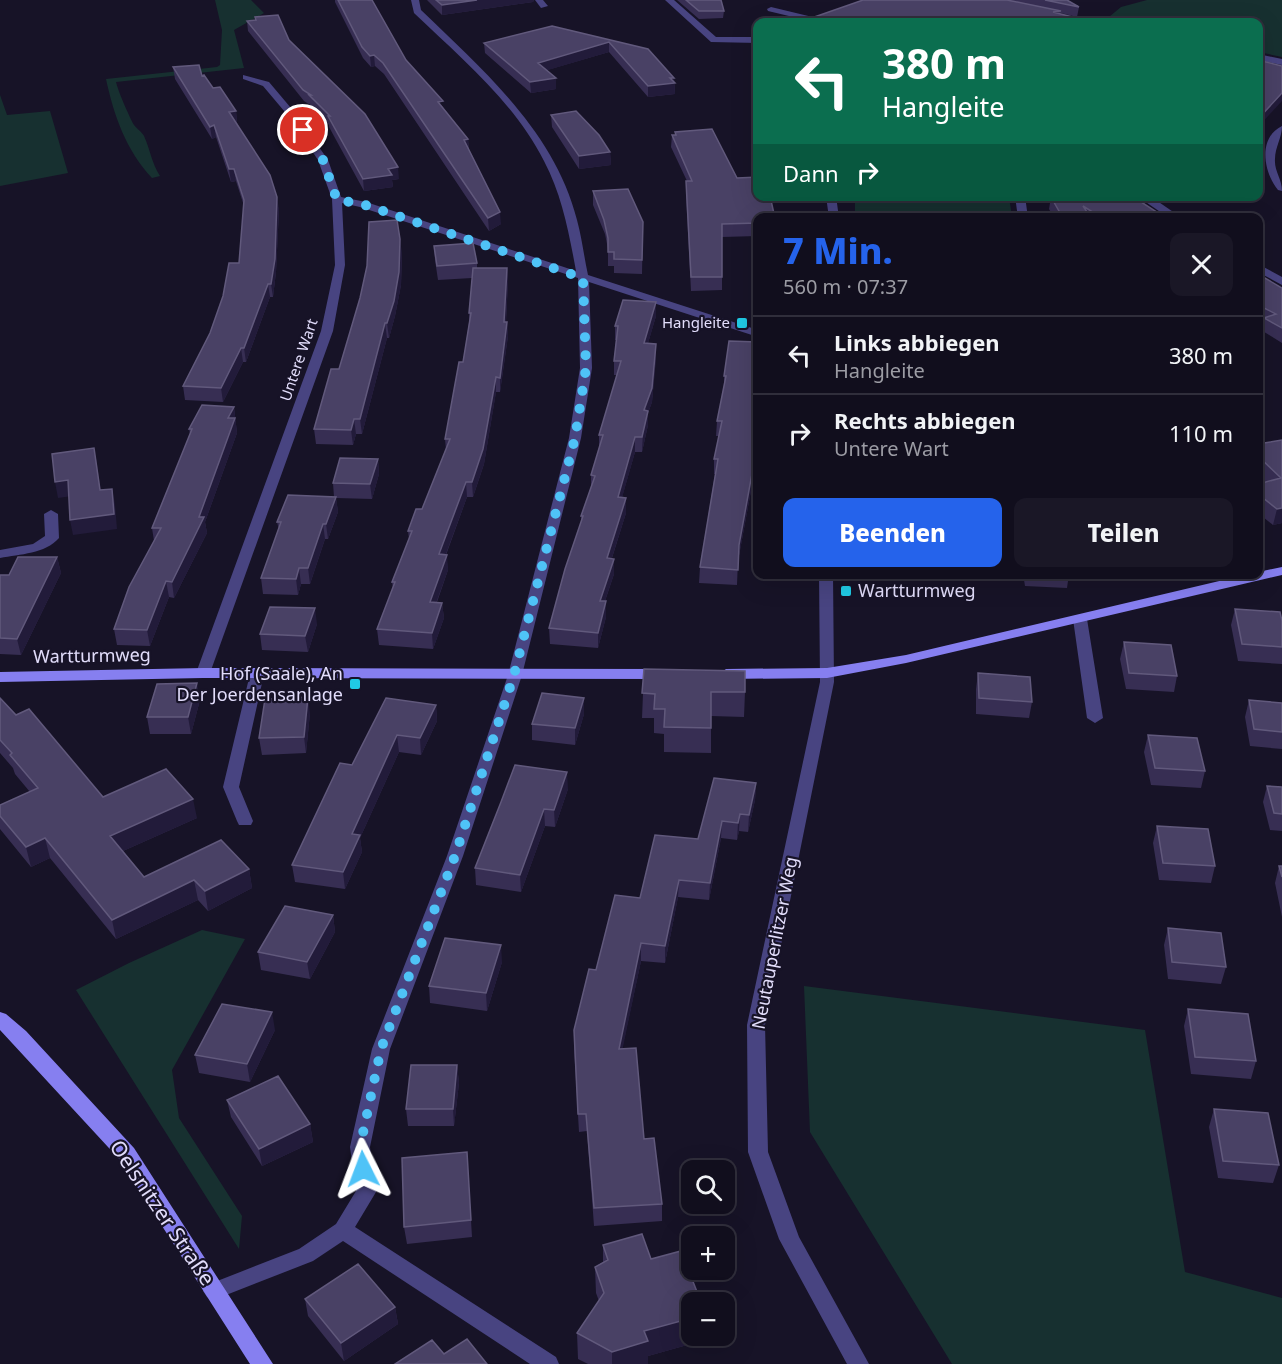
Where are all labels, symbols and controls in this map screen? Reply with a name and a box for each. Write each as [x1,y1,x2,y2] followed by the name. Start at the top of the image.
[882,34,1006,91] text: 380 m
[783,42,861,120] icon: left
[882,88,1005,125] text: Hangleite
[277,104,328,155] pin
[286,113,319,146] icon: arrive
[851,156,884,189] icon: right
[783,158,839,188] text: Dann
[783,226,893,275] text: 7 Min.
[1170,233,1233,296] button: close
[783,273,908,300] text: 560 m · 07:37
[662,312,730,332] place label: Hangleite
[275,315,322,404] street label: Untere Wart
[735,316,749,330] marker: Hangleite
[834,327,1000,357] text: Links abbiegen
[783,339,816,372] icon: left
[1169,340,1233,370] text: 380 m
[834,357,925,384] text: Hangleite
[834,405,1016,435] text: Rechts abbiegen
[783,417,816,450] icon: right
[1169,418,1233,448] text: 110 m
[834,435,949,462] text: Untere Wart
[783,498,1002,567] button: Beenden
[1014,498,1233,567] button: Teilen
[858,578,976,602] place label: Wartturmweg
[839,584,853,598] marker: Wartturmweg
[33,642,151,668] street label: Wartturmweg
[176,661,343,706] place label: Hof (Saale), An Der Joerdensanlage
[348,677,362,691] marker: Hof (Saale), An Der Joerdensanlage
[745,854,803,1031] street label: Neutauperlitzer Weg
[104,1134,222,1291] street label: Oelsnitzer Straße
[331,1137,395,1201] position arrow
[681,1160,735,1346] map controls
[681,1160,735,1214] button: search
[681,1226,735,1280] button: +
[681,1292,735,1346] button: −

